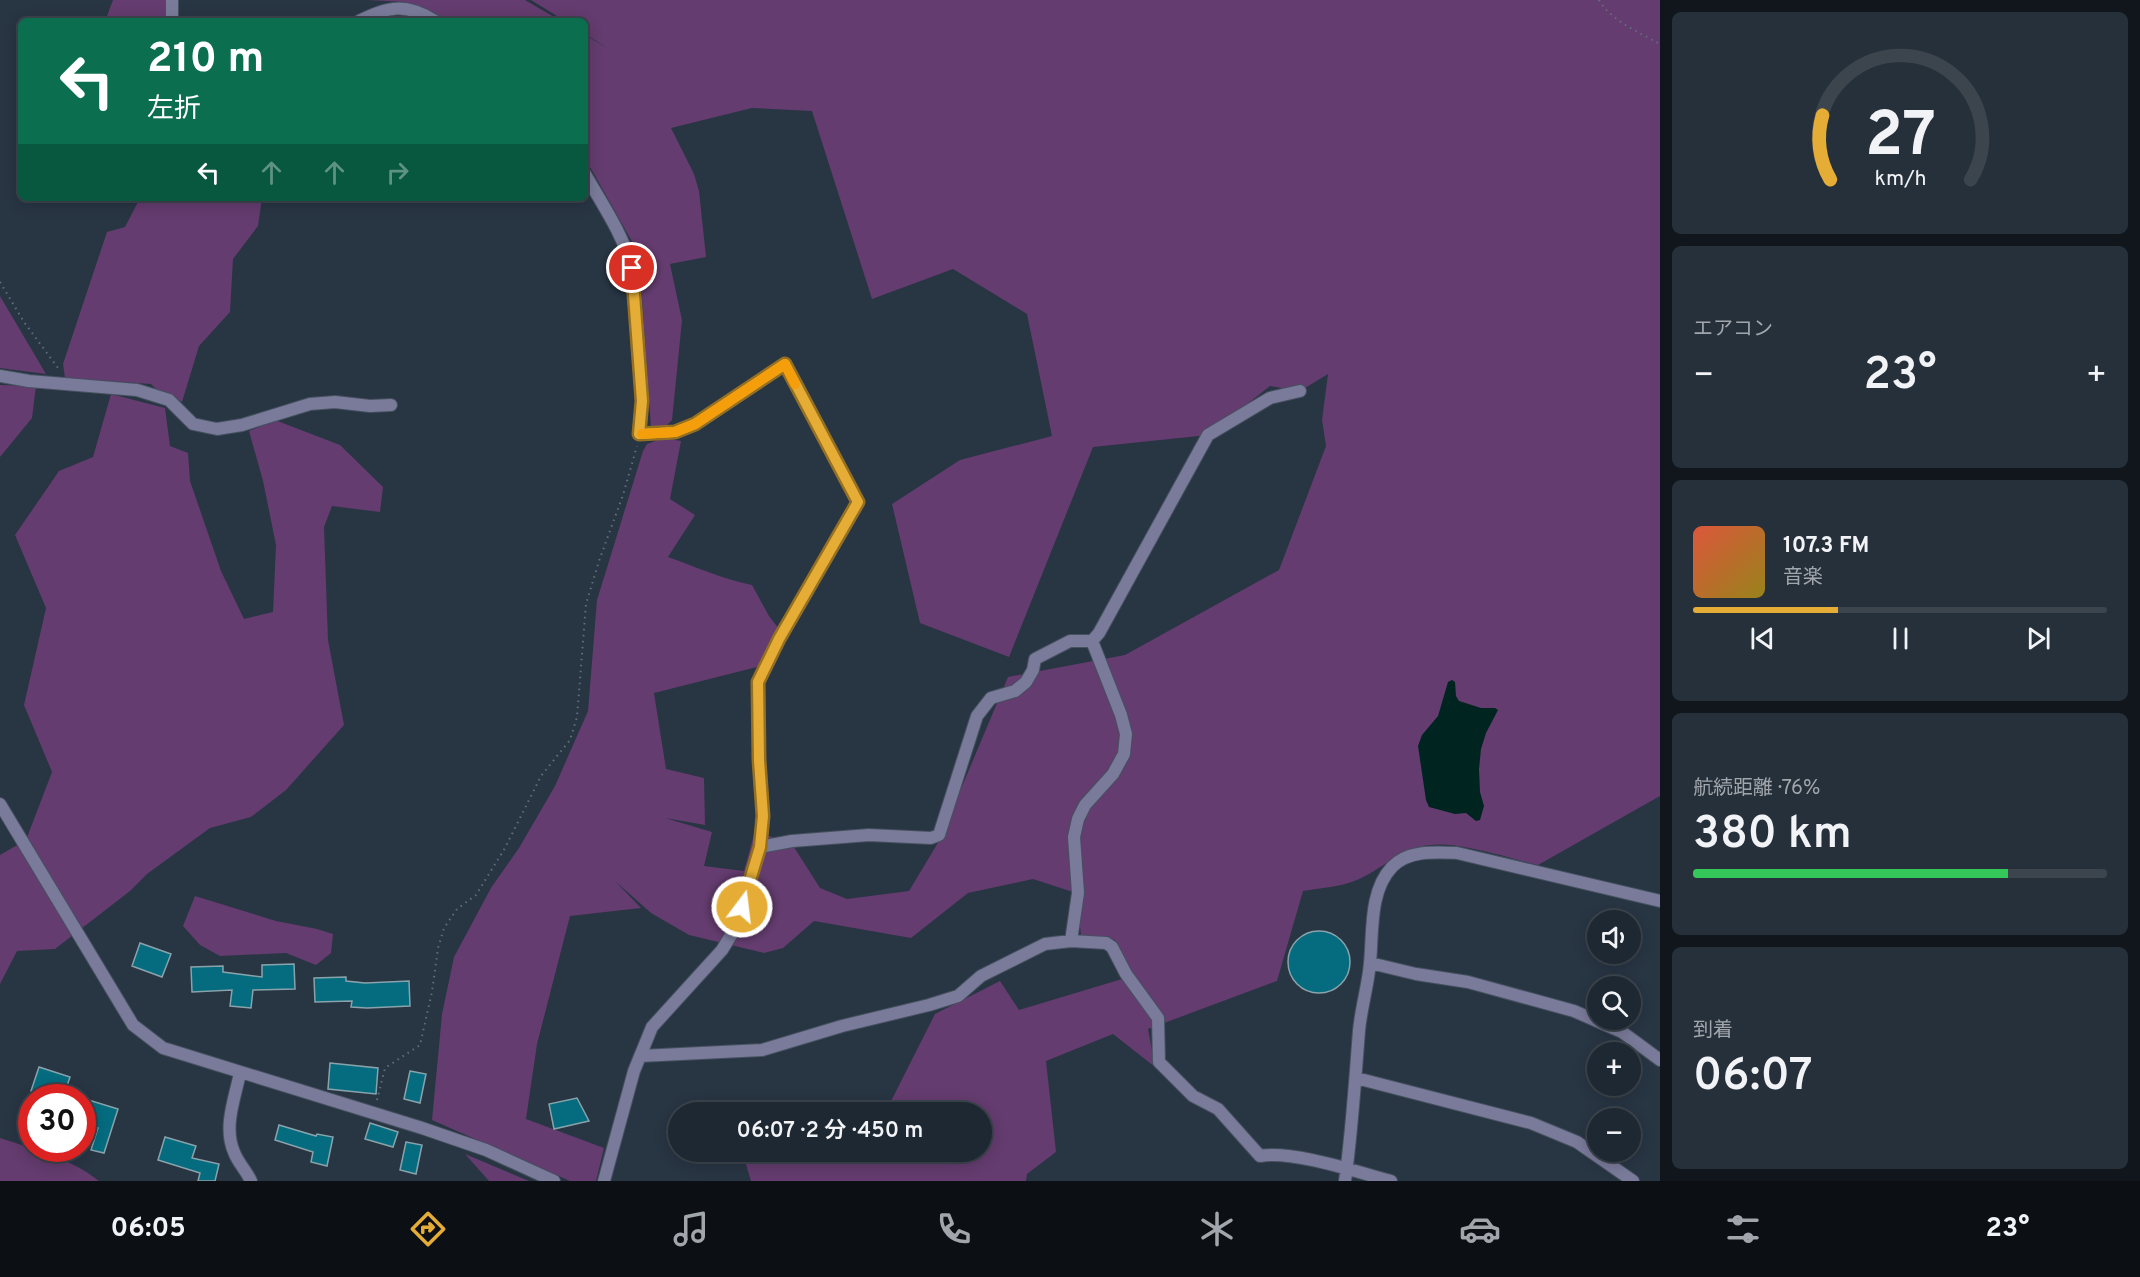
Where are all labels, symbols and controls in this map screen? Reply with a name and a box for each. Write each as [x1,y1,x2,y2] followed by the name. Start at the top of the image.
[147,34,264,87] text: 210 m
[48,42,126,120] icon: left
[147,93,201,127] text: 左折
[1864,99,1936,178] text: 27
[192,156,225,189] icon: left
[255,156,288,189] icon: ahead
[318,156,351,189] icon: ahead
[381,156,414,189] icon: right
[1874,166,1926,193] text: km/h
[606,242,657,293] pin
[615,251,648,284] icon: arrive
[1693,317,1773,343] text: エアコン
[1863,348,1937,405] text: 23°
[1693,356,1714,398] text: −
[2086,356,2107,398] text: +
[1783,533,1869,560] text: 107.3 FM
[1783,565,1823,591] text: 音楽
[1746,622,1779,655] icon: previous
[1884,622,1917,655] icon: pause
[2022,622,2055,655] icon: next
[1693,776,1820,802] text: 航続距離 · 76%
[1693,807,1852,864] text: 380 km
[710,875,774,939] position arrow
[1587,910,1641,1162] map controls
[1587,910,1641,964] button: sound
[1587,976,1641,1030] button: search
[1693,1018,1733,1044] text: 到着
[1587,1042,1641,1096] button: +
[1693,1049,1813,1106] text: 06:07
[18,1084,96,1162] speed limit sign: 30
[1587,1108,1641,1162] button: −
[737,1118,923,1145] text: 06:07 · 2 分 · 450 m
[407,1208,449,1250] icon: directions
[670,1208,712,1250] icon: music
[933,1208,975,1250] icon: phone
[1196,1208,1238,1250] icon: climate
[1459,1208,1501,1250] icon: car
[1722,1208,1764,1250] icon: filters
[111,1212,186,1246] text: 06:05
[1985,1212,2029,1246] text: 23°

